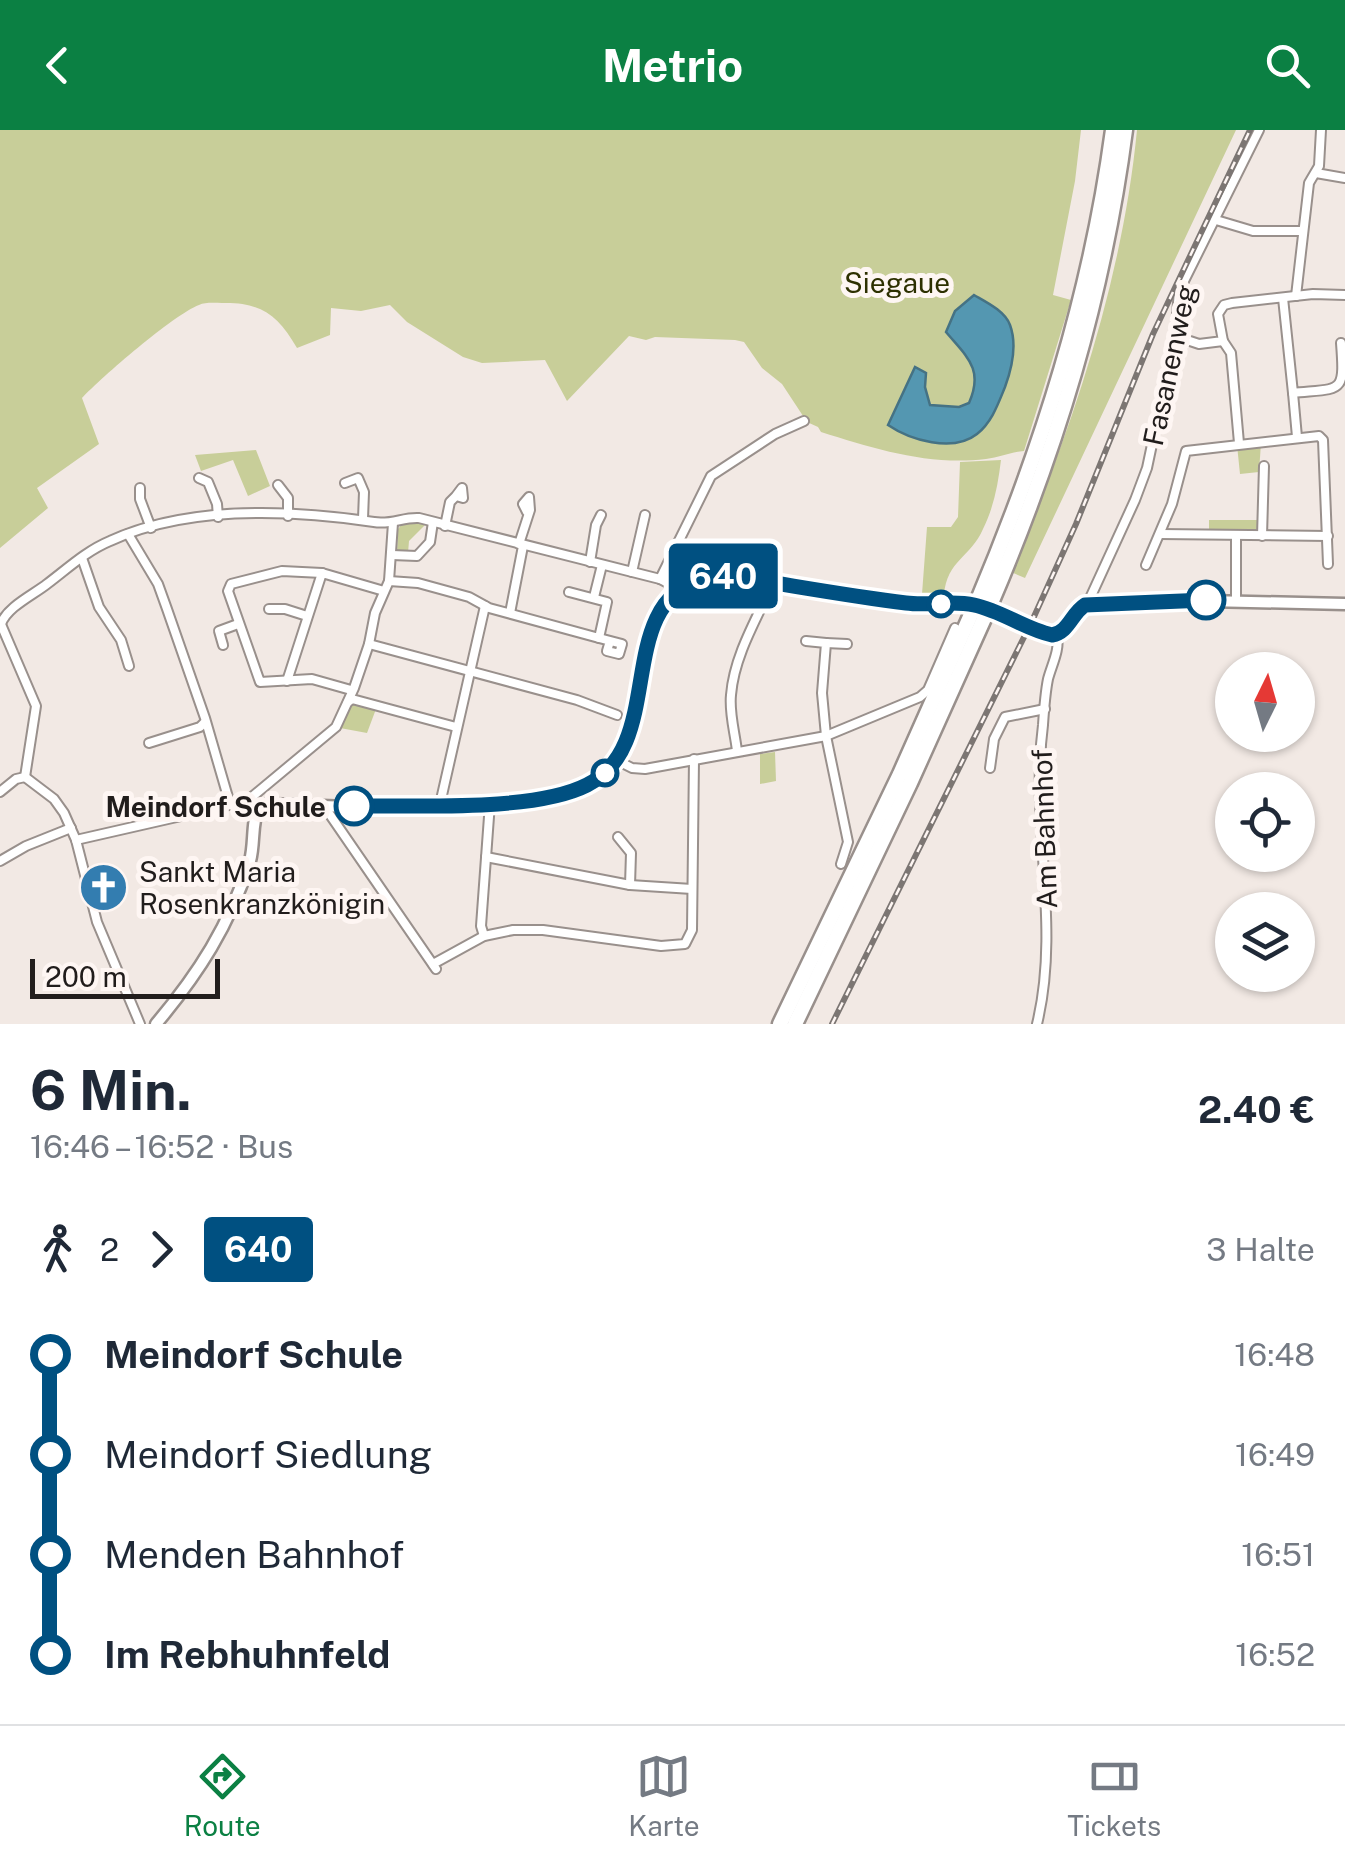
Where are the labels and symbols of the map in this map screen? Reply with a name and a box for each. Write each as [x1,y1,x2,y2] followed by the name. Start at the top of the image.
[844,266,950,299] park label: Siegaue
[1136,281,1202,449] street label: Fasanenweg
[666,544,780,608] line badge: 640
[1187,581,1225,619] unlabelled marker
[928,591,954,617] unlabelled marker
[1215,652,1315,752] north arrow
[1025,748,1063,910] street label: Am Bahnhof
[592,760,618,786] unlabelled marker
[335,787,373,825] marker: Meindorf Schule
[106,790,326,823] place label: Meindorf Schule
[139,855,385,920] place label: Sankt Maria Rosenkranzkönigin
[78,861,130,913] church icon: Sankt Maria Rosenkranzkönigin
[30,954,220,998] scale bar

